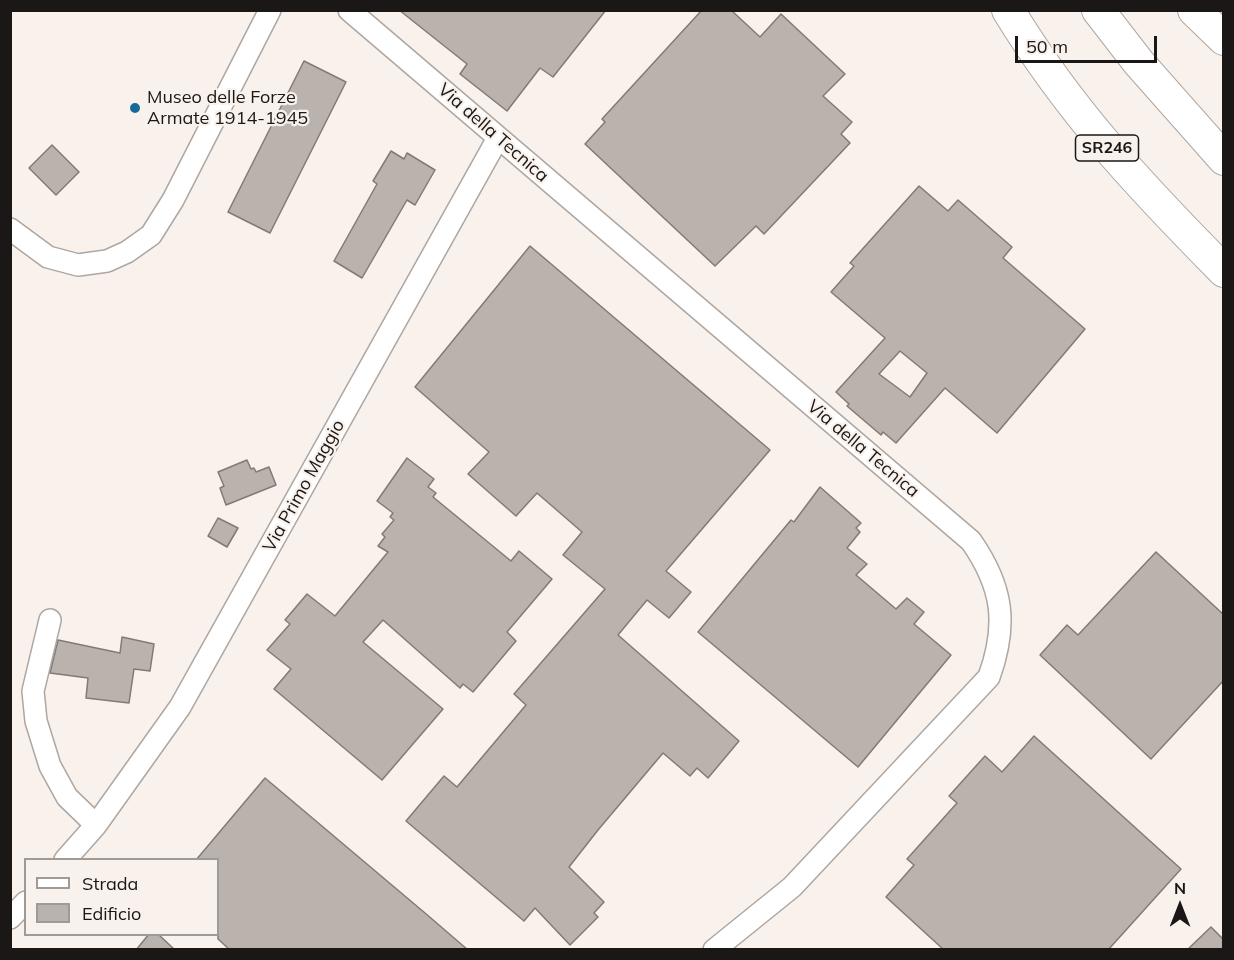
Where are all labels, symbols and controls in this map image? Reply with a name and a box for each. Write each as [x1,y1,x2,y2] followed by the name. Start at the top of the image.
[1018,24,1160,62] scale bar
[1026,35,1068,58] text: 50 m
[433,79,553,187] street label: Via della Tecnica
[147,87,308,130] place label: Museo delle Forze Armate 1914-1945
[128,101,142,115] marker: Museo delle Forze Armate 1914-1945
[1076,135,1138,161] road number: SR246
[803,396,923,502] street label: Via della Tecnica
[259,416,349,556] street label: Via Primo Maggio
[24,858,219,936] legend
[82,872,138,895] text: Strada
[1150,876,1210,936] north arrow
[1174,878,1186,898] text: N
[82,902,141,925] text: Edificio

